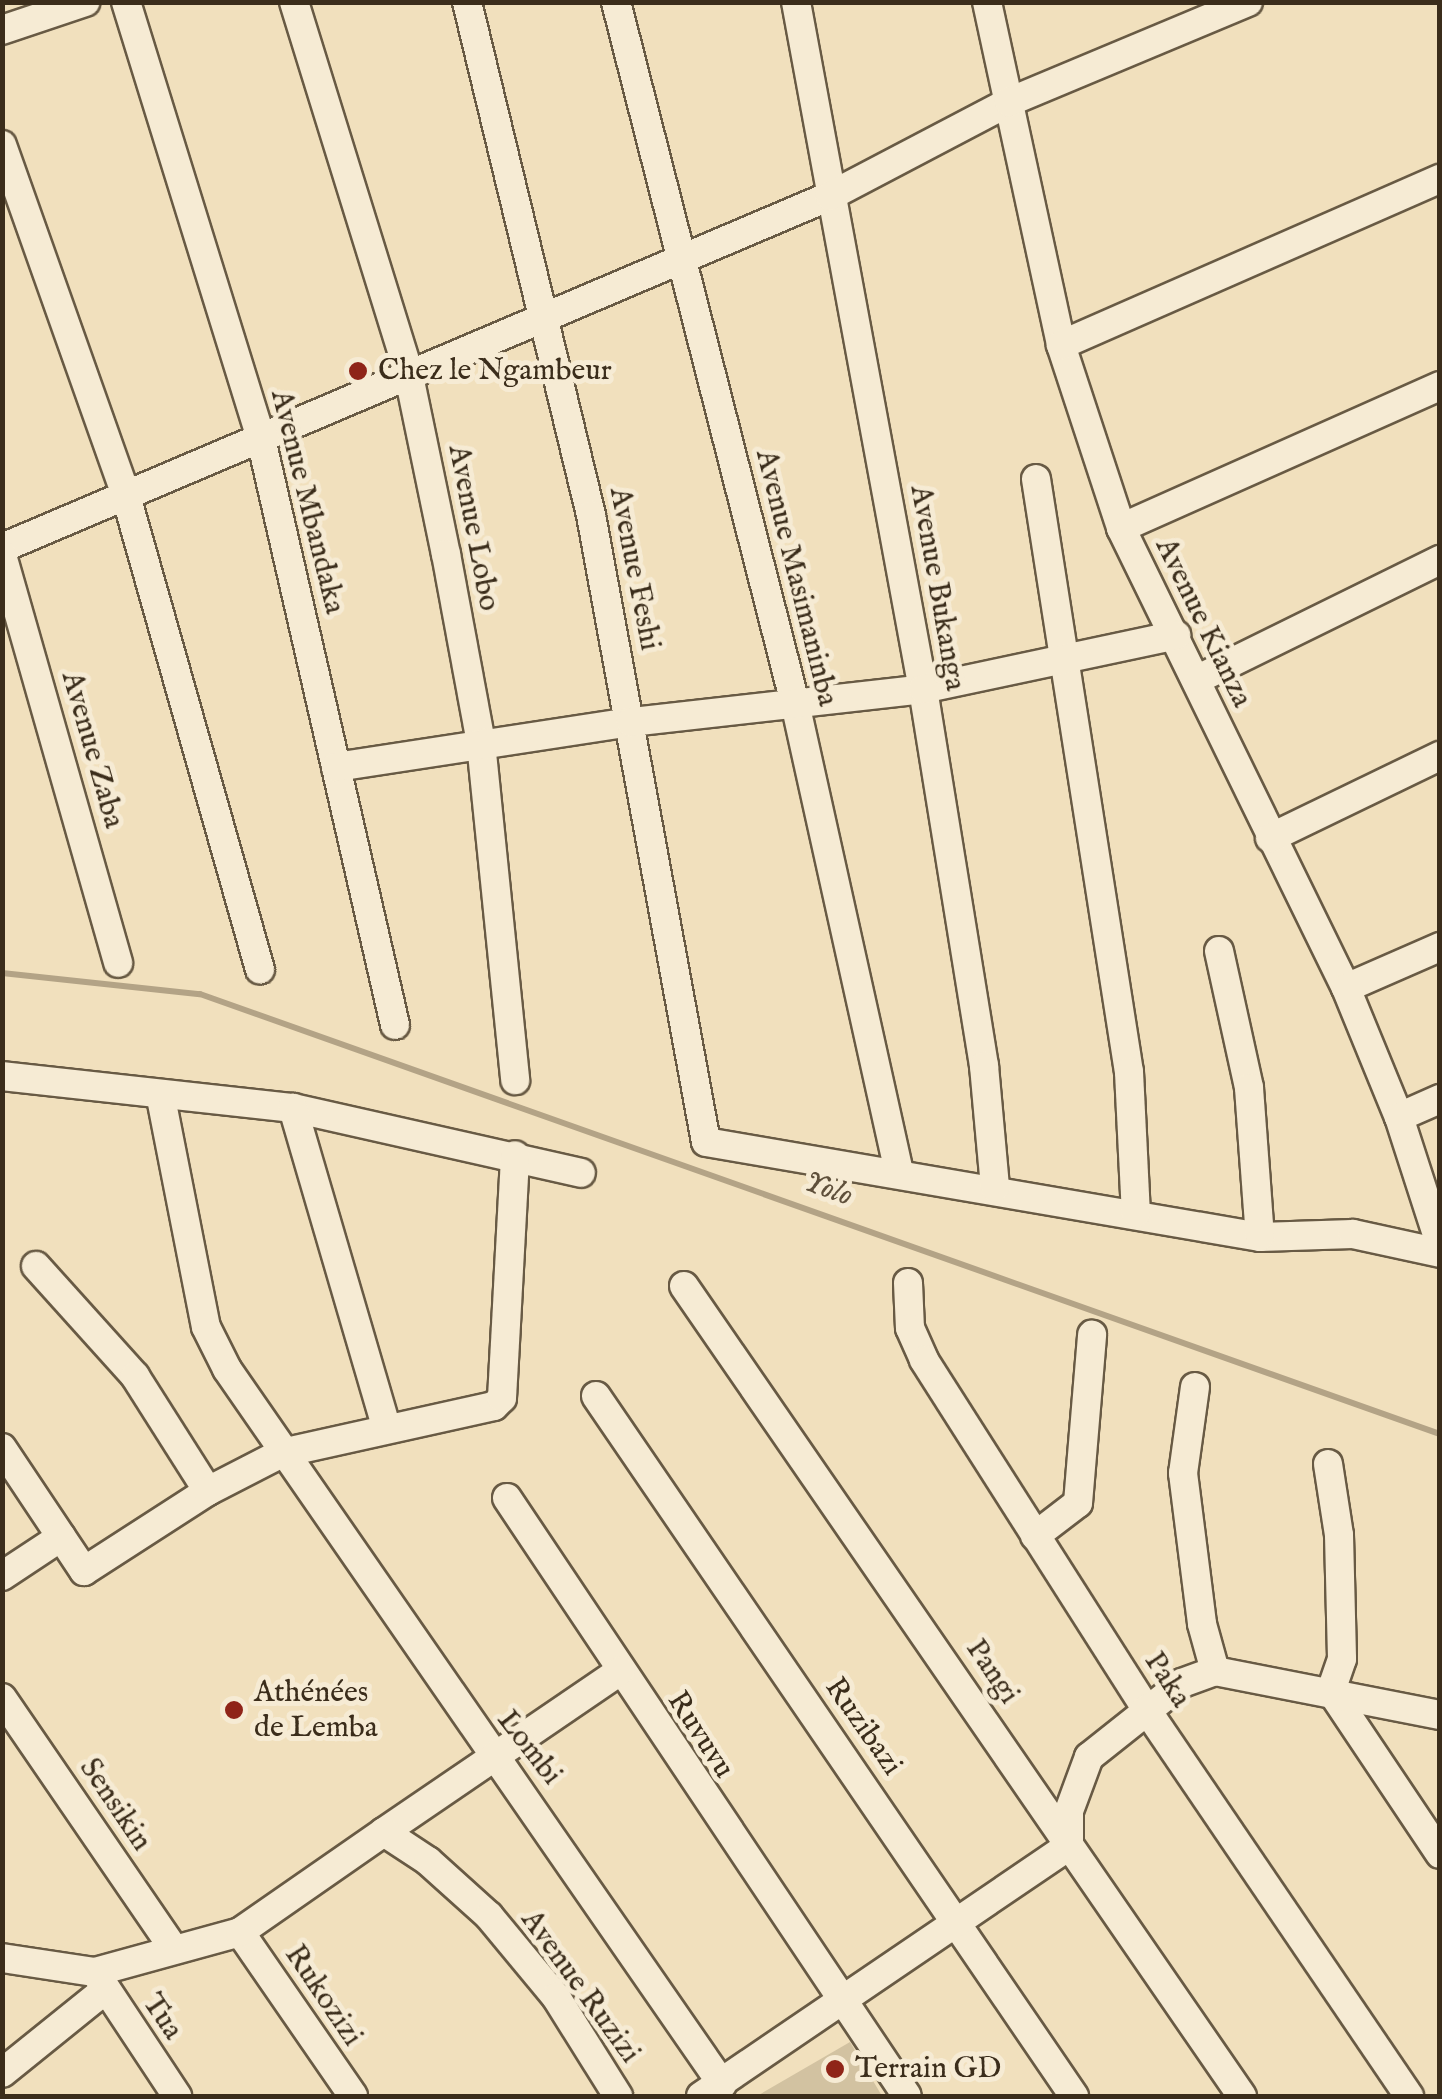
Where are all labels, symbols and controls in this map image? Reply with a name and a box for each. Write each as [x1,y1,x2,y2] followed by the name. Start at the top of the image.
[378,353,612,389] place label: Chez le Ngambeur
[347,360,369,382] marker: Chez le Ngambeur
[262,386,352,618] street label: Avenue Mbandaka
[439,442,507,614] street label: Avenue Lobo
[747,446,845,710] street label: Avenue Masimaninba
[901,483,973,693] street label: Avenue Bukanga
[601,484,667,654] street label: Avenue Feshi
[1147,533,1259,713] street label: Avenue Kianza
[52,668,132,832] street label: Avenue Zaba
[798,1164,858,1216] water label: Yolo
[957,1633,1027,1711] street label: Pangi
[1136,1645,1198,1715] street label: Paka
[816,1671,910,1783] street label: Ruzibazi
[254,1675,378,1746] place label: Athénées de Lemba
[659,1685,741,1785] street label: Ruvuvu
[223,1699,245,1721] marker: Athénées de Lemba
[489,1704,569,1792] street label: Lombi
[71,1752,159,1858] street label: Sensikin
[512,1903,648,2071] street label: Avenue Ruzizi
[276,1939,370,2053] street label: Rukozizi
[134,1987,190,2047] street label: Tua
[855,2051,1001,2087] place label: Terrain GD
[824,2058,846,2080] marker: Terrain GD

